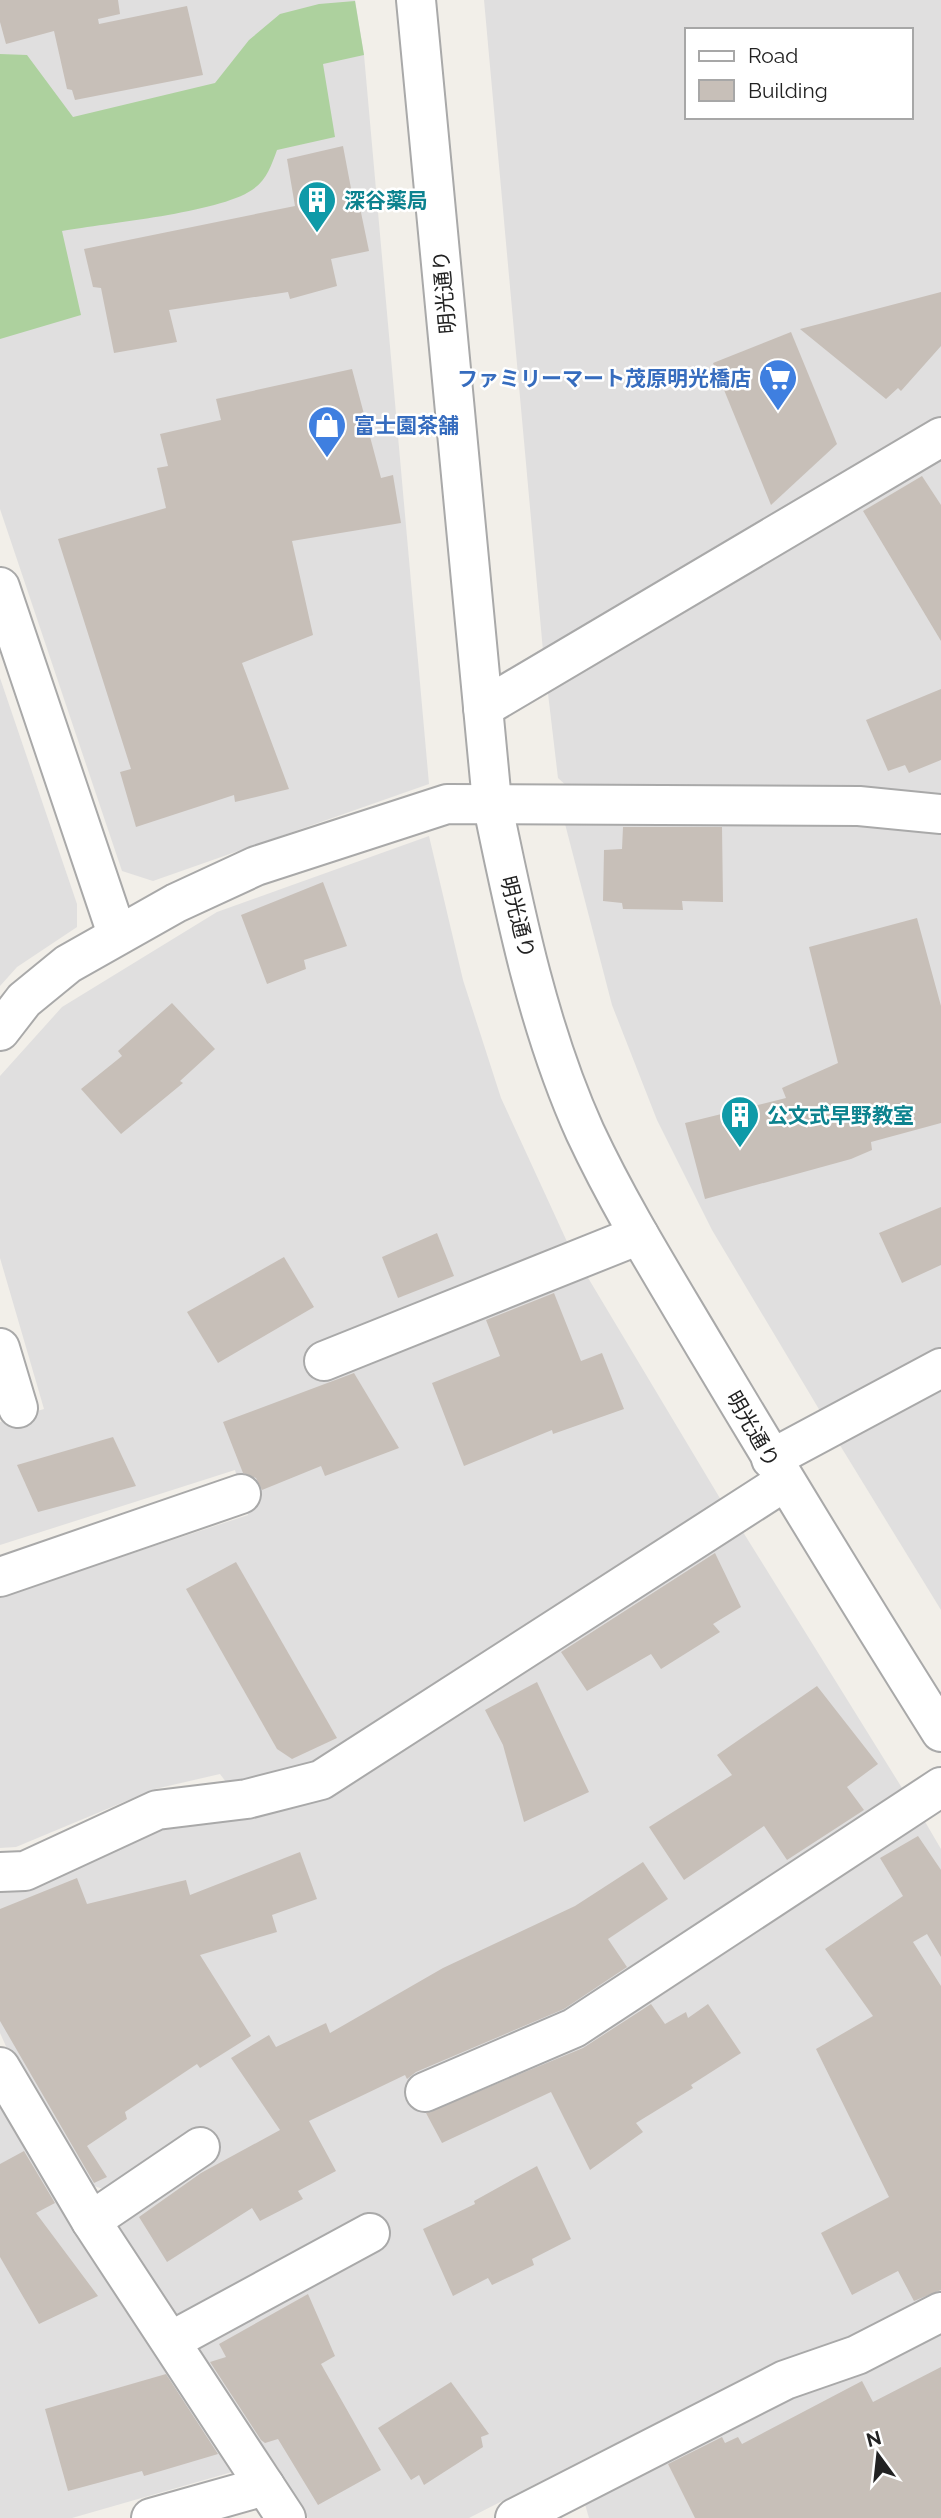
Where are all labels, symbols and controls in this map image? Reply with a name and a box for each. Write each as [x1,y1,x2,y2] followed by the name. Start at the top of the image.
[685,28,913,119] legend
[748,43,798,68] text: Road
[748,78,828,103] text: Building
[296,179,338,234] building icon: 深谷薬局
[344,188,428,213] place label: 深谷薬局
[428,249,460,335] street label: 明光通り
[757,357,799,412] supermarket icon: ファミリーマート茂原明光橋店
[457,366,751,391] place label: ファミリーマート茂原明光橋店
[306,404,348,459] shop icon: 富士園茶舗
[354,413,459,438] place label: 富士園茶舗
[496,873,540,961] street label: 明光通り
[719,1094,761,1149] building icon: 公文式早野教室
[767,1103,914,1128] place label: 公文式早野教室
[721,1386,785,1472] street label: 明光通り
[843,2420,913,2490] north arrow
[864,2426,883,2451] text: N

